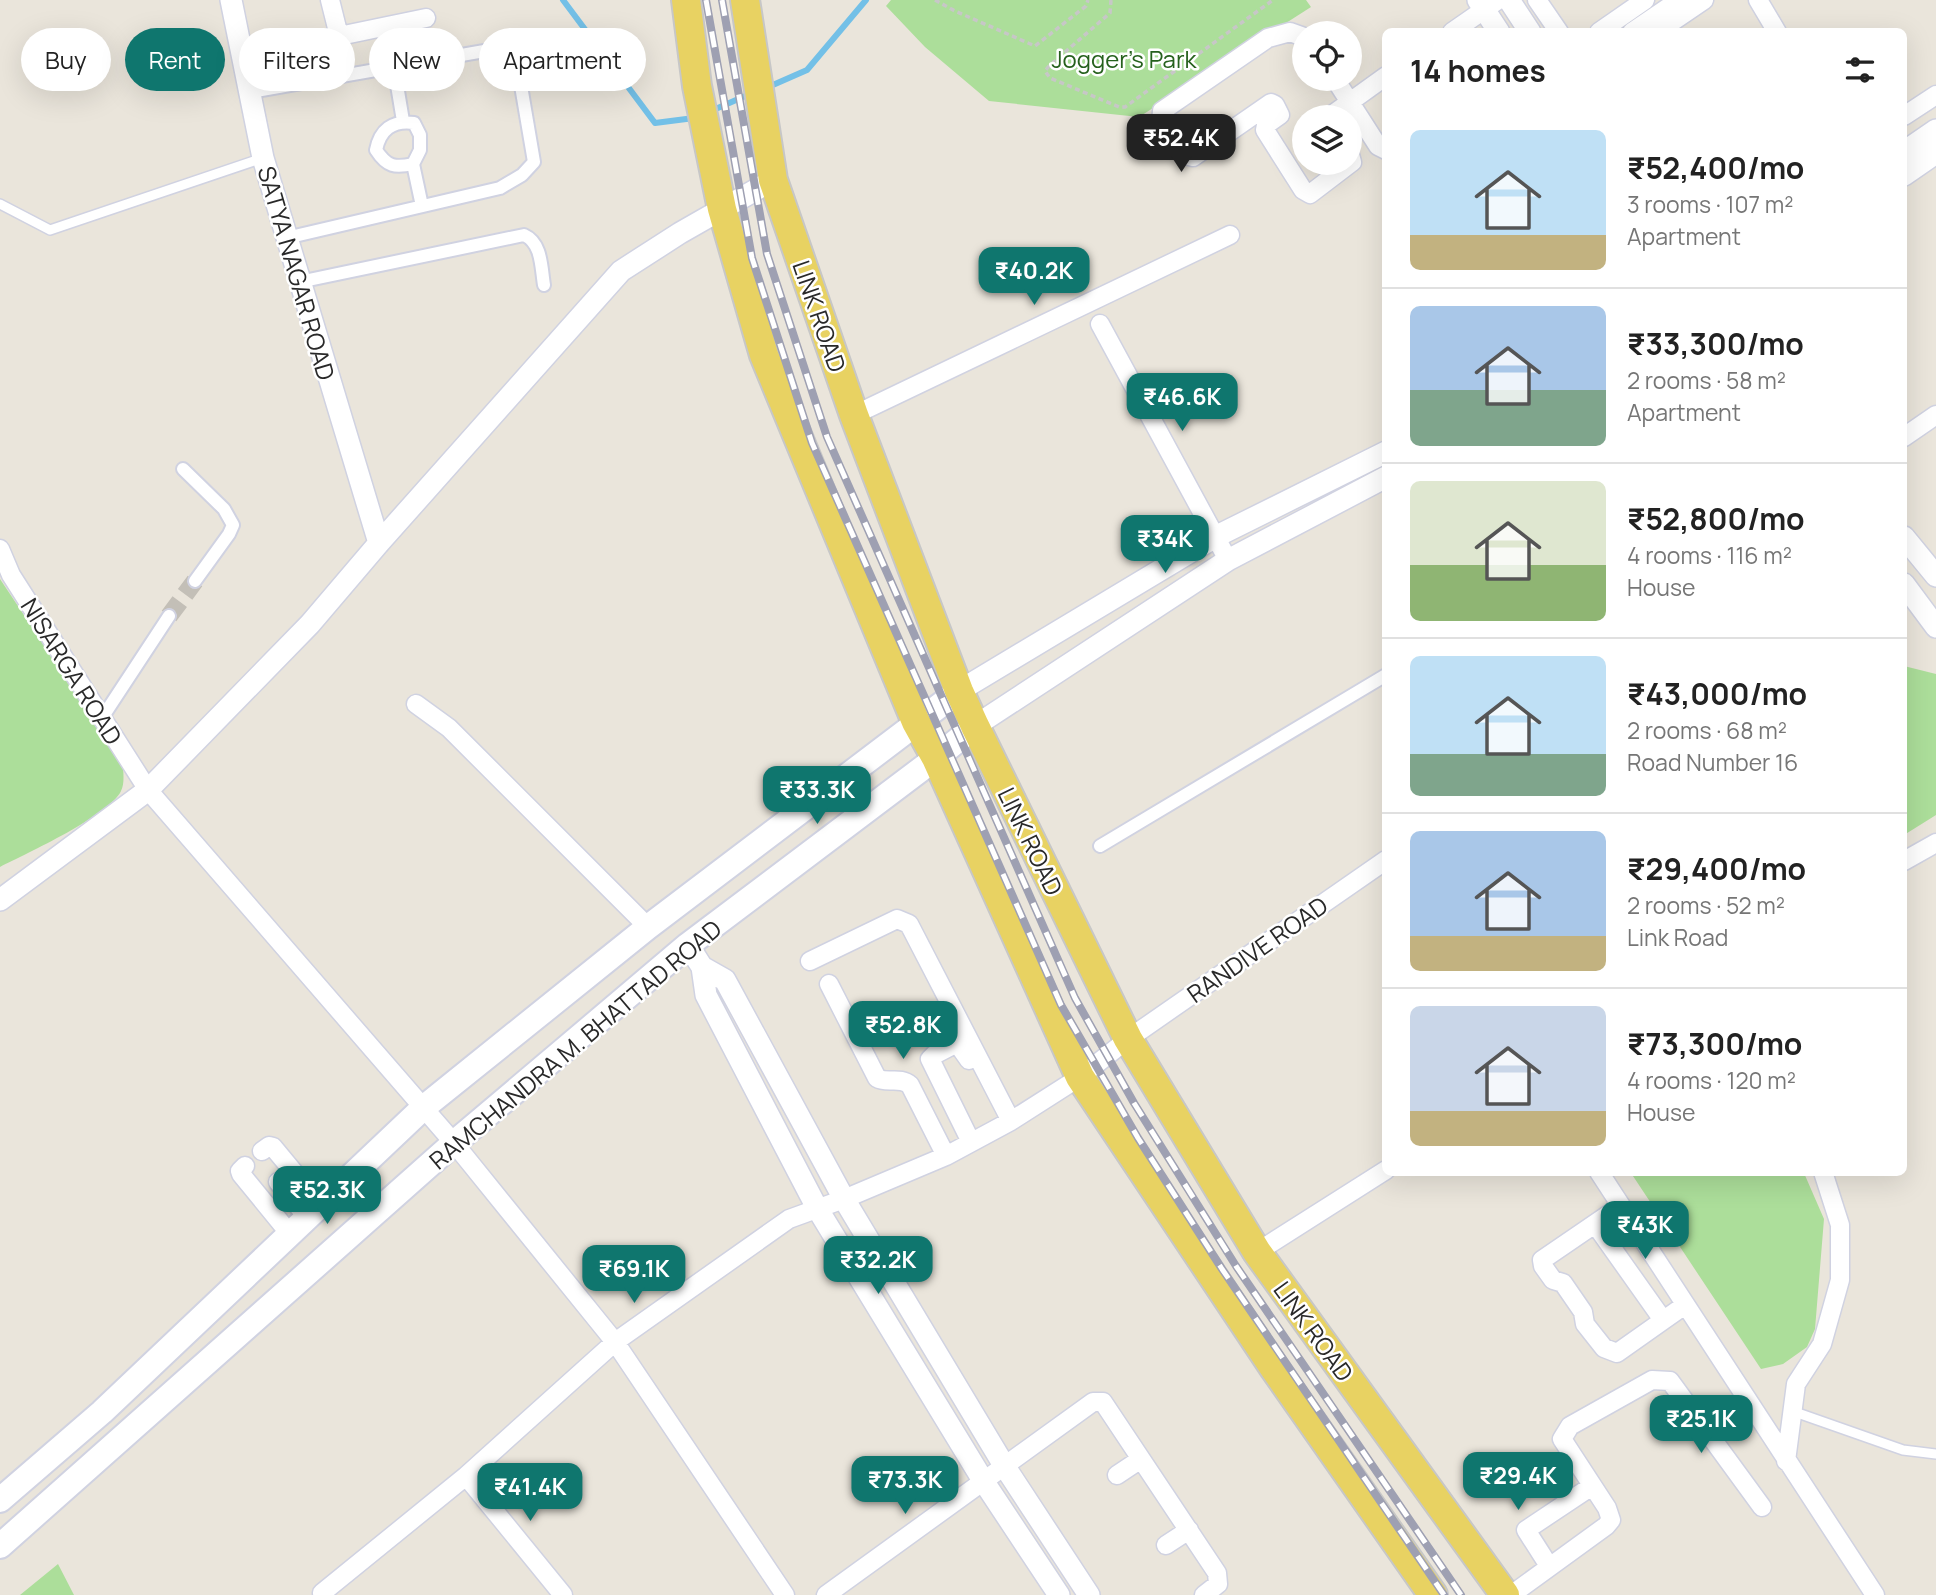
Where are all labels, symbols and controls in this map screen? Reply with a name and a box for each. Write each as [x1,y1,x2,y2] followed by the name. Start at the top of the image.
[1292,21,1362,175] map controls
[1292,21,1362,91] button: locate
[21,28,111,91] chip: Buy
[125,28,225,91] chip: Rent
[239,28,355,91] chip: Filters
[369,28,465,91] chip: New
[479,28,646,91] chip: Apartment
[1051,42,1198,75] park label: Jogger's Park
[1410,50,1546,91] text: 14 homes
[1841,51,1879,89] icon: filters
[1292,105,1362,175] button: layers
[1124,114,1238,174] pin: ₹52.4K
[1143,121,1219,153] text: ₹52.4K
[1627,147,1804,188] text: ₹52,400/mo
[1466,158,1550,242] icon: home
[251,162,343,384] street label: SATYA NAGAR ROAD
[1627,188,1793,220] text: 3 rooms · 107 m²
[1627,220,1741,252] text: Apartment
[977,247,1091,307] pin: ₹40.2K
[995,254,1073,286] text: ₹40.2K
[785,256,855,376] street label: LINK ROAD
[1627,323,1804,364] text: ₹33,300/mo
[1466,334,1550,418] icon: home
[1627,364,1786,396] text: 2 rooms · 58 m²
[1125,374,1239,433] pin: ₹46.6K
[1143,380,1221,412] text: ₹46.6K
[1627,396,1741,428] text: Apartment
[1627,498,1805,539] text: ₹52,800/mo
[1466,509,1550,593] icon: home
[1124,516,1206,575] pin: ₹34K
[1137,522,1193,554] text: ₹34K
[1627,539,1792,571] text: 4 rooms · 116 m²
[1627,571,1696,603] text: House
[14,591,130,751] street label: NISARGA ROAD
[1627,673,1807,714] text: ₹43,000/mo
[1466,684,1550,768] icon: home
[1627,714,1787,746] text: 2 rooms · 68 m²
[1627,746,1798,778] text: Road Number 16
[760,766,874,826] pin: ₹33.3K
[779,773,855,805] text: ₹33.3K
[991,782,1071,900] street label: LINK ROAD
[1627,848,1806,889] text: ₹29,400/mo
[1466,859,1550,943] icon: home
[1180,888,1334,1010] street label: RANDIVE ROAD
[1627,889,1785,921] text: 2 rooms · 52 m²
[422,912,728,1176] street label: RAMCHANDRA M. BHATTAD ROAD
[1627,921,1728,953] text: Link Road
[846,1002,960,1061] pin: ₹52.8K
[865,1008,941,1040] text: ₹52.8K
[1627,1023,1802,1064] text: ₹73,300/mo
[1466,1034,1550,1118] icon: home
[1627,1064,1796,1096] text: 4 rooms · 120 m²
[1627,1096,1696,1128] text: House
[270,1166,384,1226] pin: ₹52.3K
[289,1173,365,1205] text: ₹52.3K
[1604,1202,1686,1261] pin: ₹43K
[1617,1208,1673,1240] text: ₹43K
[821,1236,935,1296] pin: ₹32.2K
[840,1243,916,1275] text: ₹32.2K
[577,1246,691,1305] pin: ₹69.1K
[598,1252,670,1284] text: ₹69.1K
[1267,1274,1361,1388] street label: LINK ROAD
[1644,1396,1758,1455] pin: ₹25.1K
[1666,1402,1736,1434] text: ₹25.1K
[1461,1452,1575,1512] pin: ₹29.4K
[848,1456,962,1516] pin: ₹73.3K
[1479,1459,1557,1491] text: ₹29.4K
[867,1463,943,1495] text: ₹73.3K
[473,1464,587,1523] pin: ₹41.4K
[493,1470,567,1502] text: ₹41.4K

